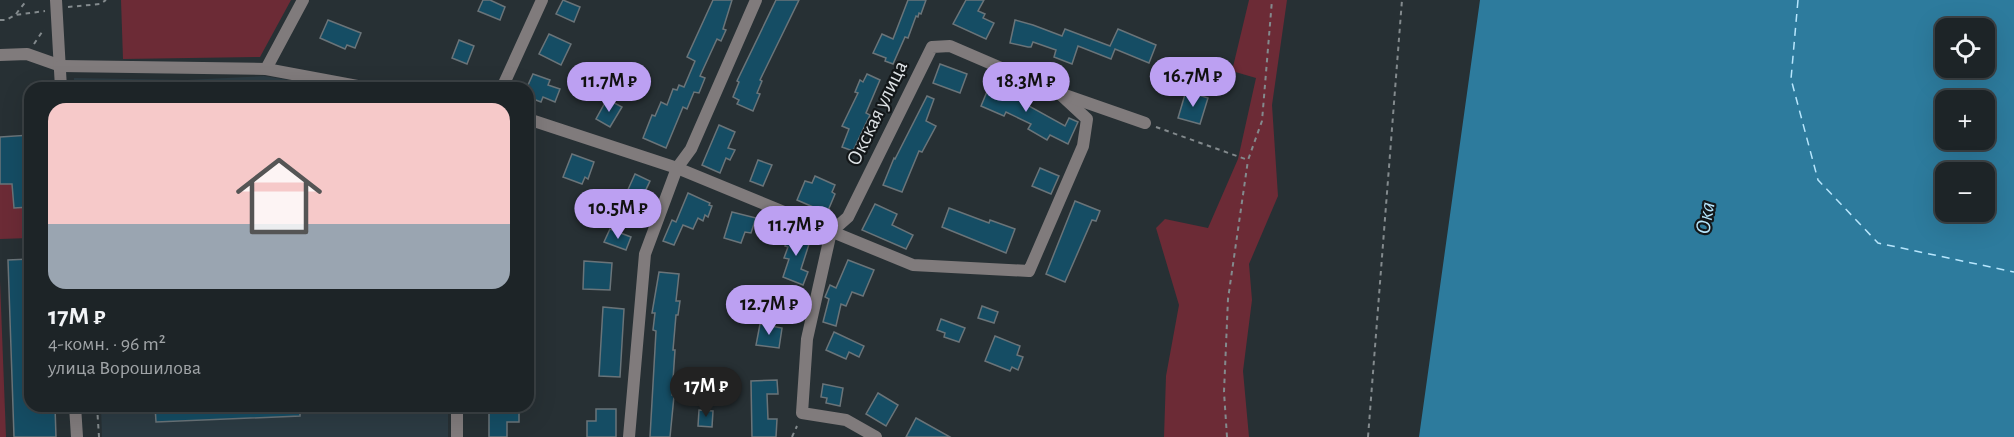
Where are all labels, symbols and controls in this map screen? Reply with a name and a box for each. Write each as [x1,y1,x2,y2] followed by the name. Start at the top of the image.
[1935,18,1995,222] map controls
[1935,18,1995,78] button: locate
[843,57,912,169] street label: Окская улица
[1138,57,1248,108] pin: 16.7M ₽
[554,62,664,113] pin: 11.7M ₽
[971,62,1081,113] pin: 18.3M ₽
[1164,66,1222,86] text: 16.7M ₽
[581,71,637,91] text: 11.7M ₽
[997,71,1055,91] text: 18.3M ₽
[1935,90,1995,150] button: +
[225,142,333,250] icon: home
[1935,162,1995,222] button: −
[563,189,673,240] pin: 10.5M ₽
[588,198,648,218] text: 10.5M ₽
[1691,200,1719,236] water label: Ока
[741,206,851,257] pin: 11.7M ₽
[768,215,824,235] text: 11.7M ₽
[714,285,824,336] pin: 12.7M ₽
[740,294,798,314] text: 12.7M ₽
[48,303,105,329] text: 17M ₽
[48,334,166,354] text: 4-комн. · 96 m²
[48,358,201,378] text: улица Ворошилова
[664,367,748,418] pin: 17M ₽
[684,376,728,396] text: 17M ₽

